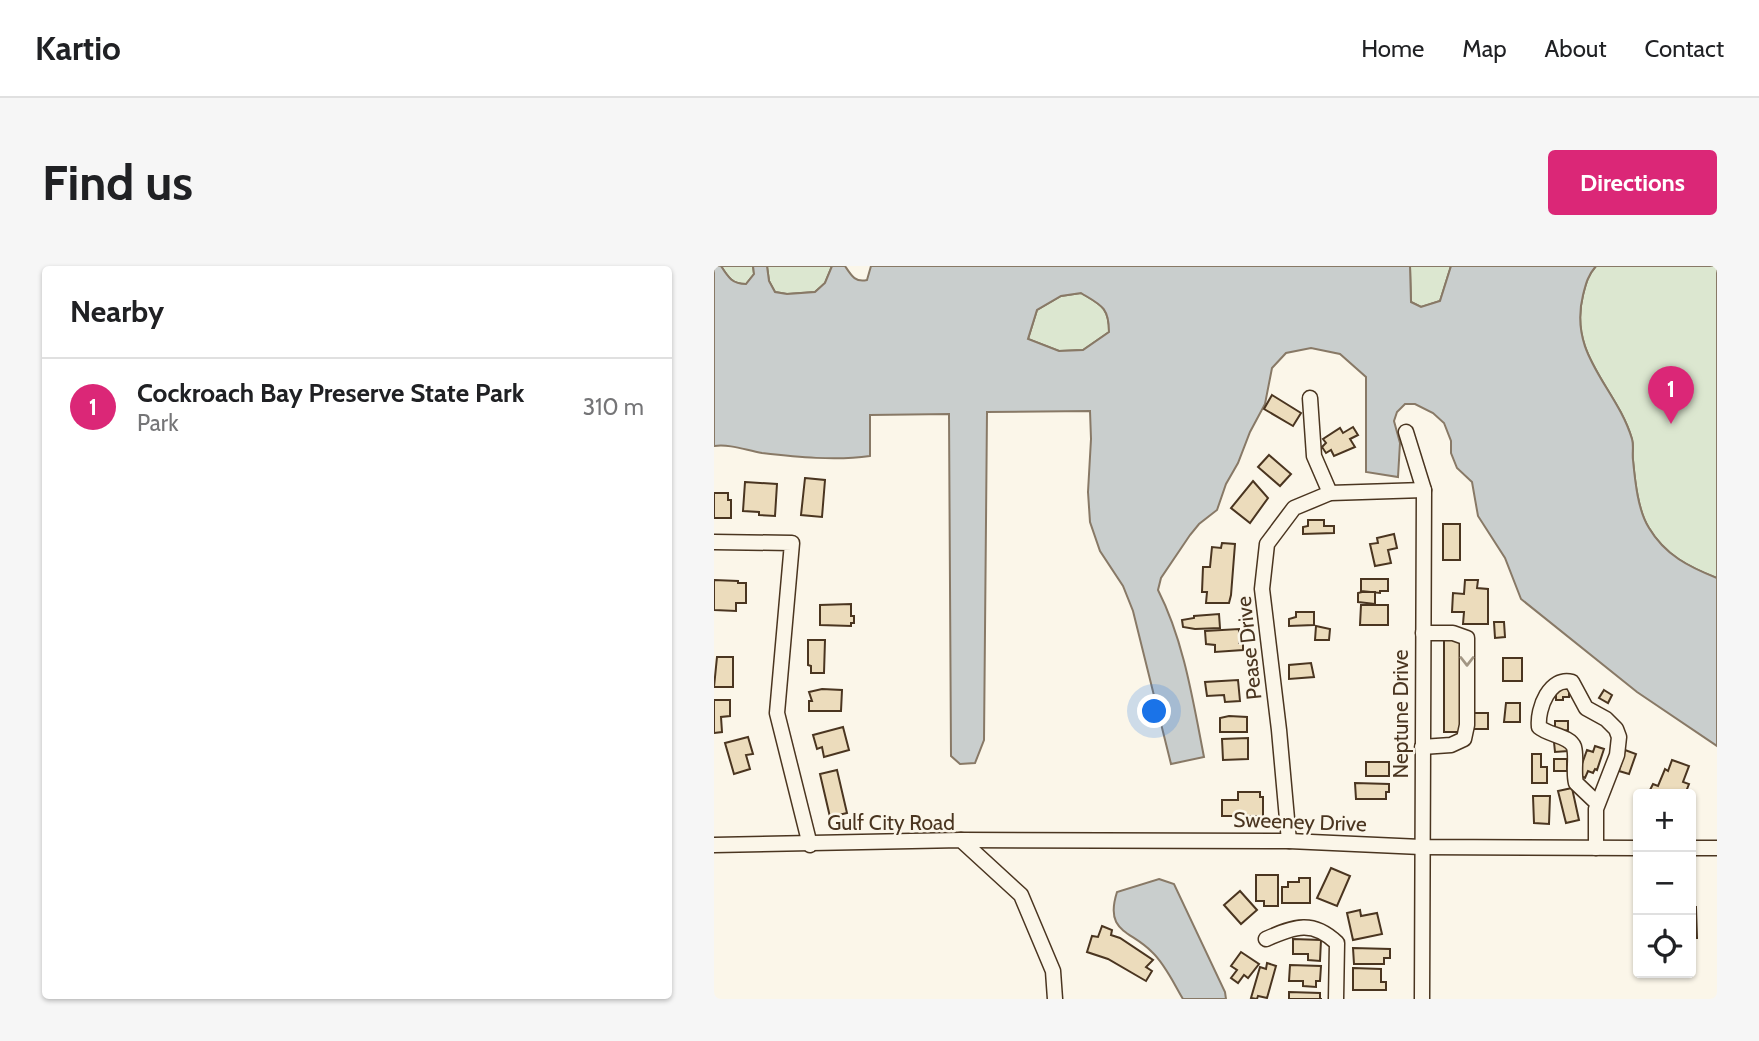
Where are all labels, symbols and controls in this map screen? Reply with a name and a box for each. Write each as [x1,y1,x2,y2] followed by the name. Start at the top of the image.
[35,28,121,68] text: Kartio
[1361,34,1424,63] text: Home
[1462,34,1507,63] text: Map
[1545,34,1607,63] text: About
[1645,34,1724,63] text: Contact
[1548,150,1717,215] button: Directions
[42,153,193,212] text: Find us
[70,293,164,330] text: Nearby
[1648,366,1694,424] pin: 1
[137,377,524,409] text: Cockroach Bay Preserve State Park
[89,393,97,421] text: 1
[583,393,644,421] text: 310 m
[137,409,178,437] text: Park
[1231,595,1266,701] street label: Pease Drive
[1388,649,1413,779] street label: Neptune Drive
[1459,656,1475,666] one-way arrow
[1137,694,1171,728] your location
[1633,789,1696,978] map controls
[1633,789,1696,852] button: +
[1233,807,1367,836] street label: Sweeney Drive
[827,810,955,835] street label: Gulf City Road
[1633,852,1696,915] button: −
[1633,915,1696,978] button: locate

